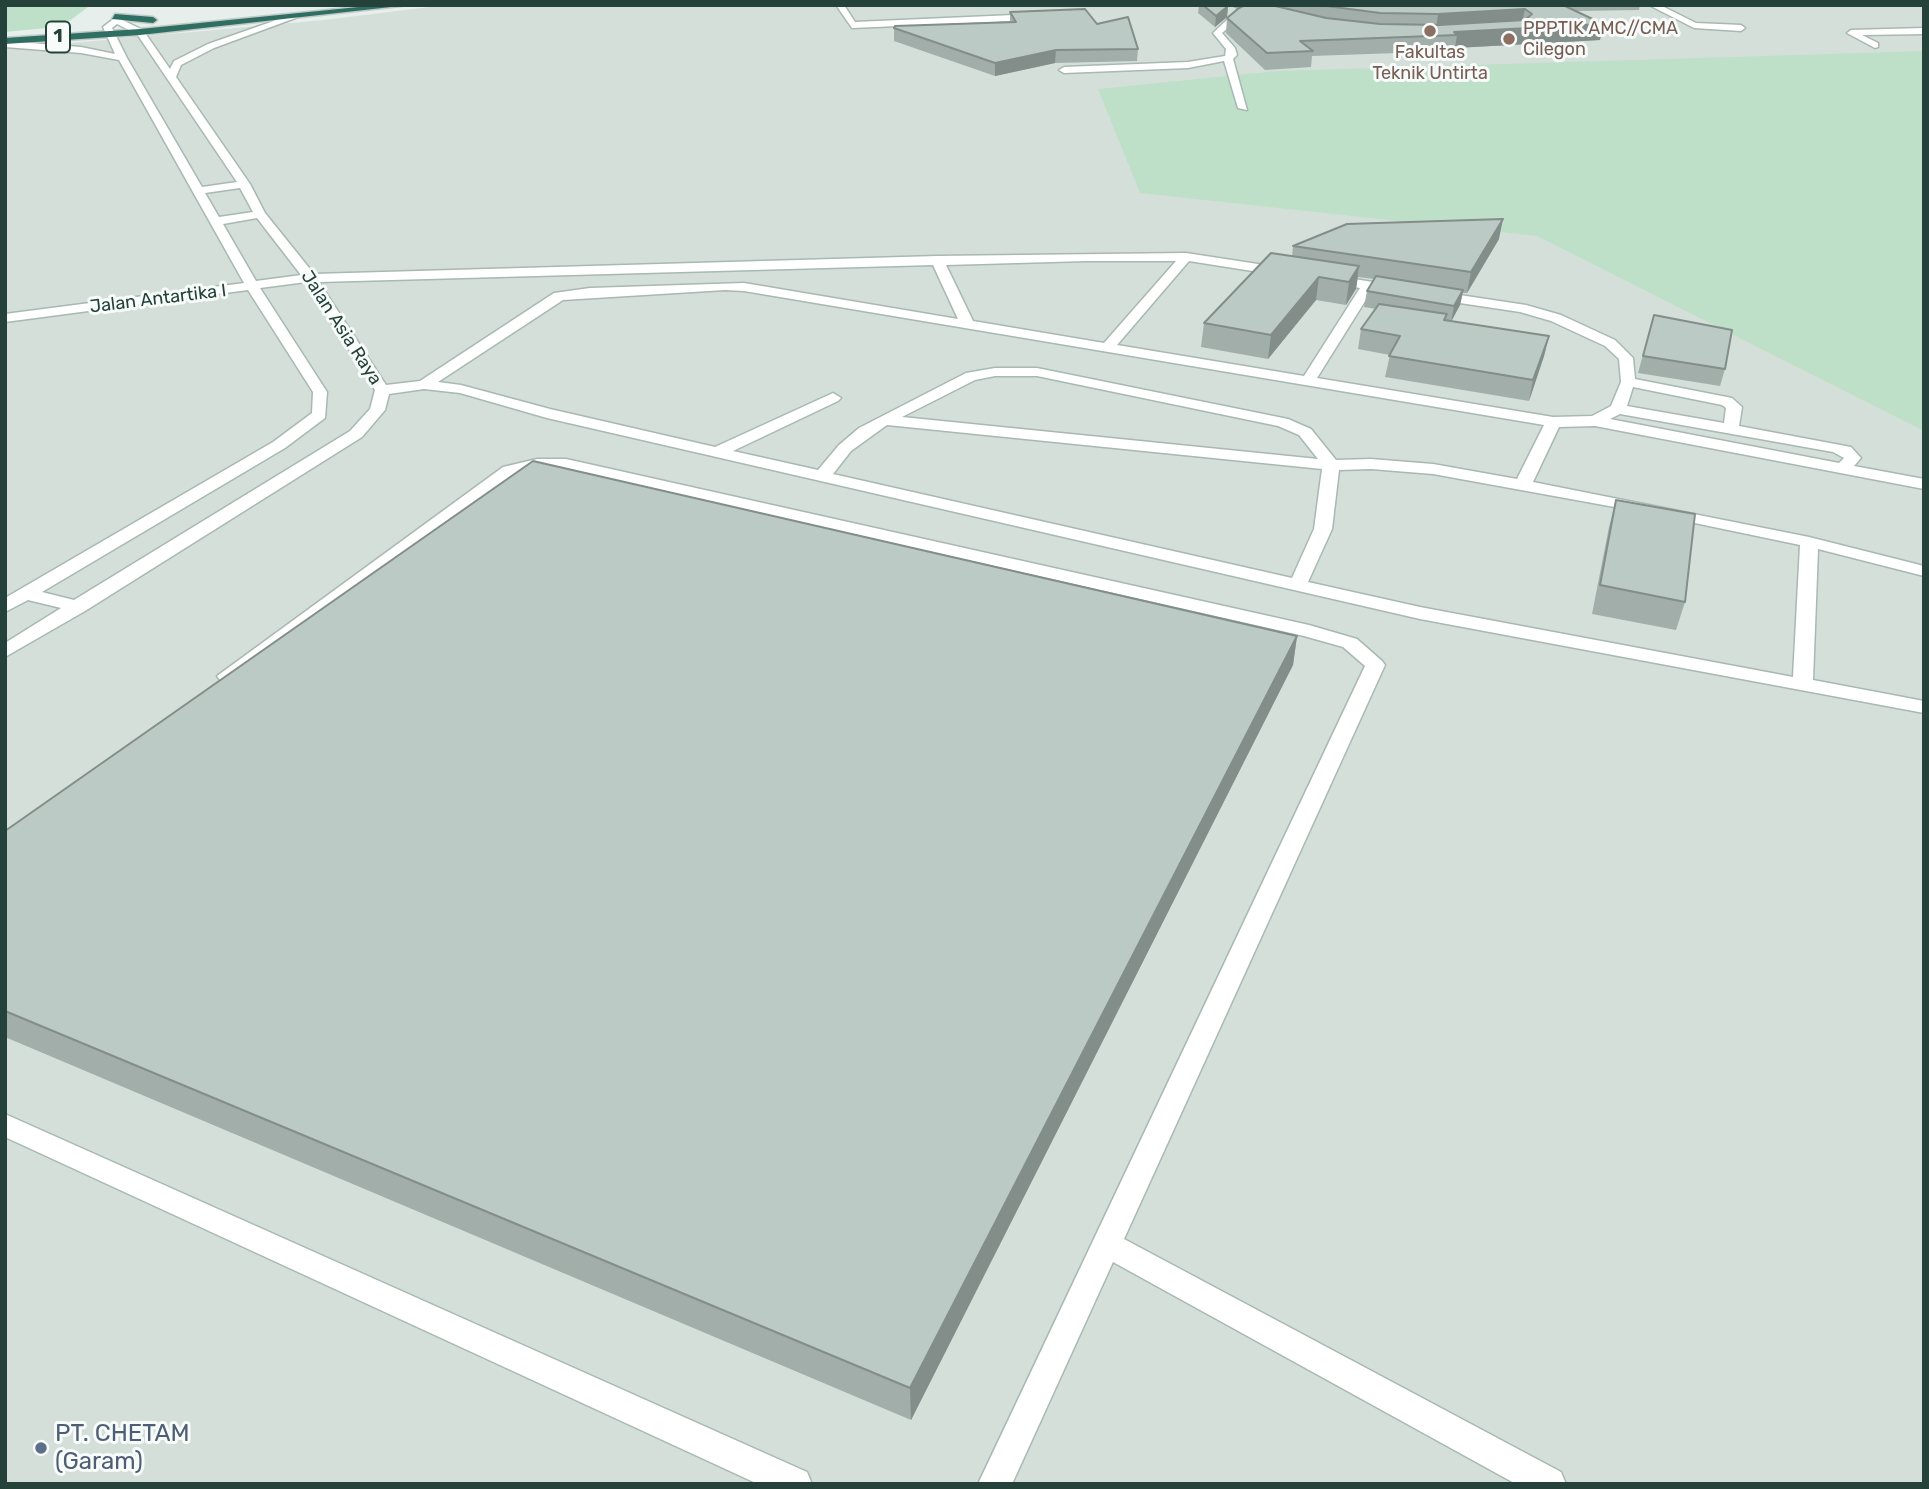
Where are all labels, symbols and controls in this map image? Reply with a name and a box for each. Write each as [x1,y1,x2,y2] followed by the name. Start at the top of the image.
[1523,18,1678,60] place label: PPPTIK AMC//CMA Cilegon
[46,22,70,52] road number: 1
[1422,23,1438,39] marker: Fakultas Teknik Untirta
[1501,31,1517,47] marker: PPPTIK AMC//CMA Cilegon
[1372,42,1488,84] place label: Fakultas Teknik Untirta
[296,267,386,389] street label: Jalan Asia Raya
[89,280,227,318] street label: Jalan Antartika I
[55,1420,190,1476] place label: PT. CHETAM (Garam)
[33,1440,49,1456] marker: PT. CHETAM (Garam)

